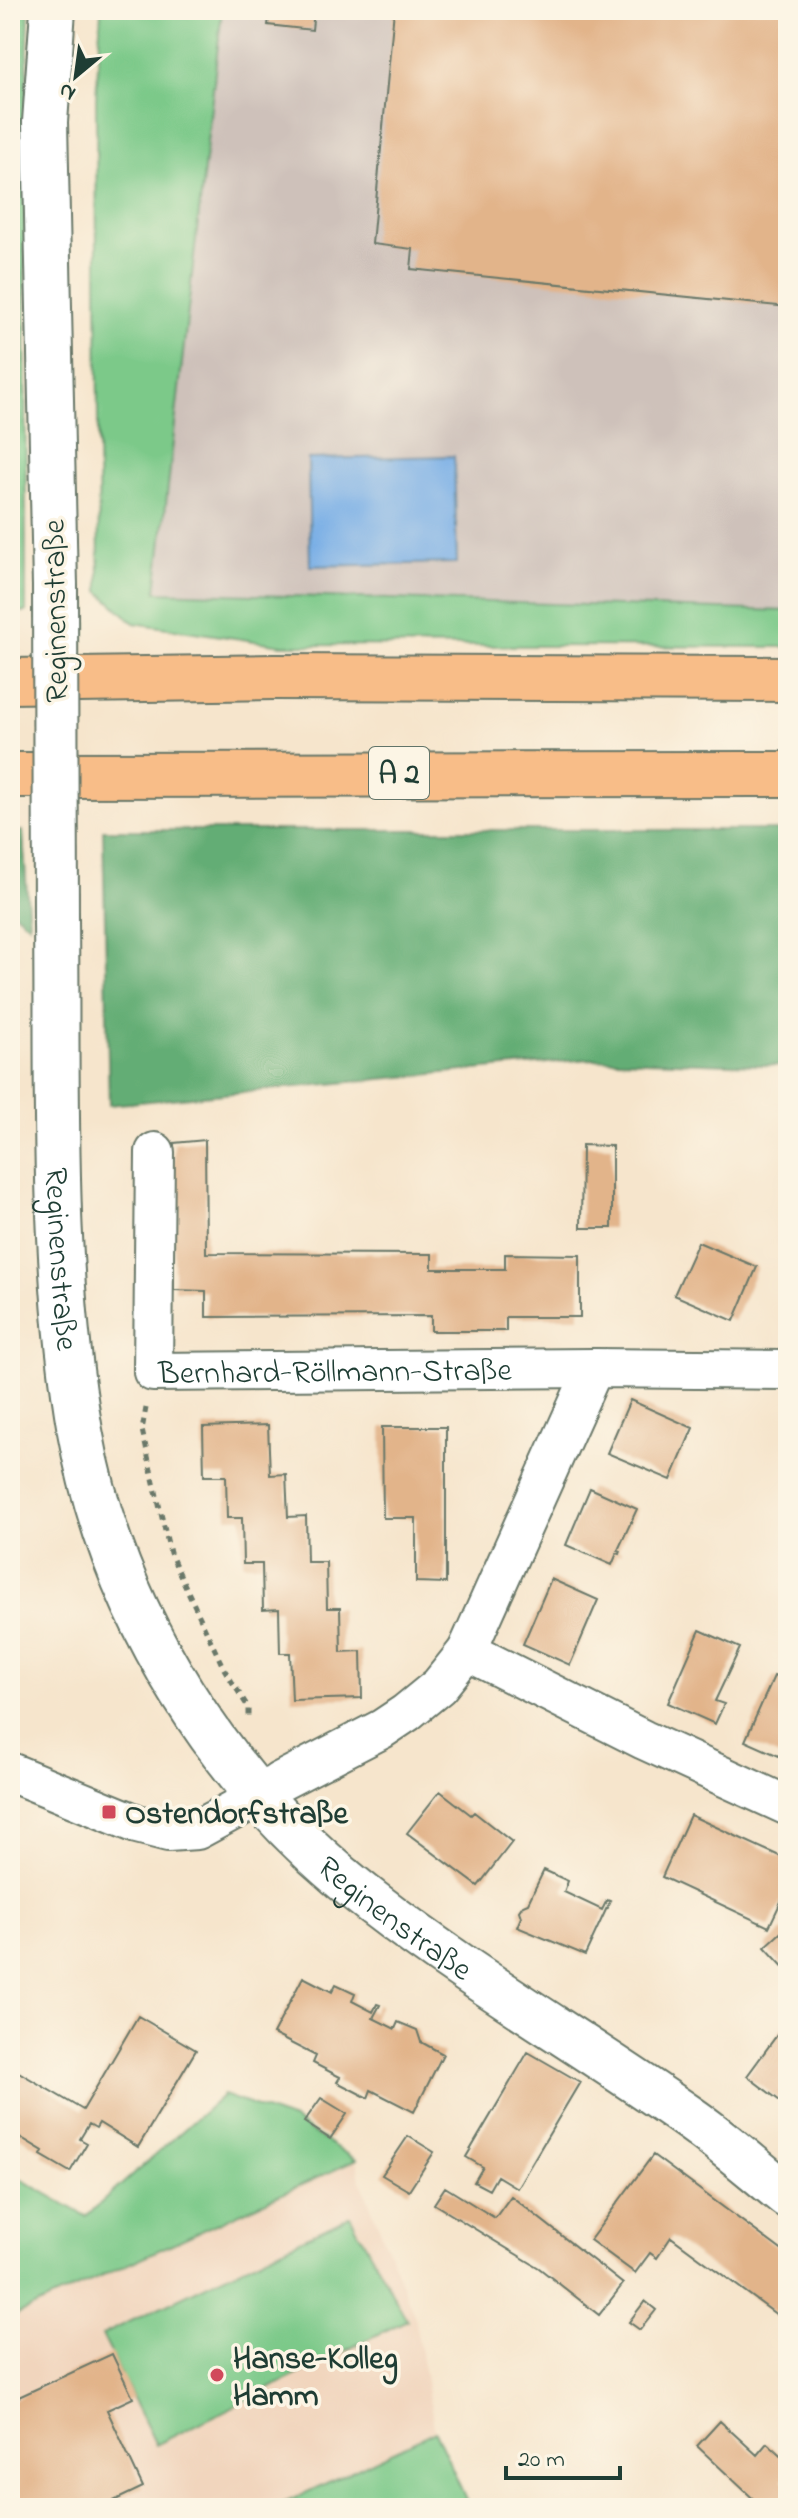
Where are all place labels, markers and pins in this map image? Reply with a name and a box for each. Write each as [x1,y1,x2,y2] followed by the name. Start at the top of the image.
[125,1792,350,1839] place label: Ostendorfstraße
[100,1803,118,1821] marker: Ostendorfstraße
[233,2337,398,2421] place label: Hanse-Kolleg Hamm
[208,2366,226,2384] marker: Hanse-Kolleg Hamm

